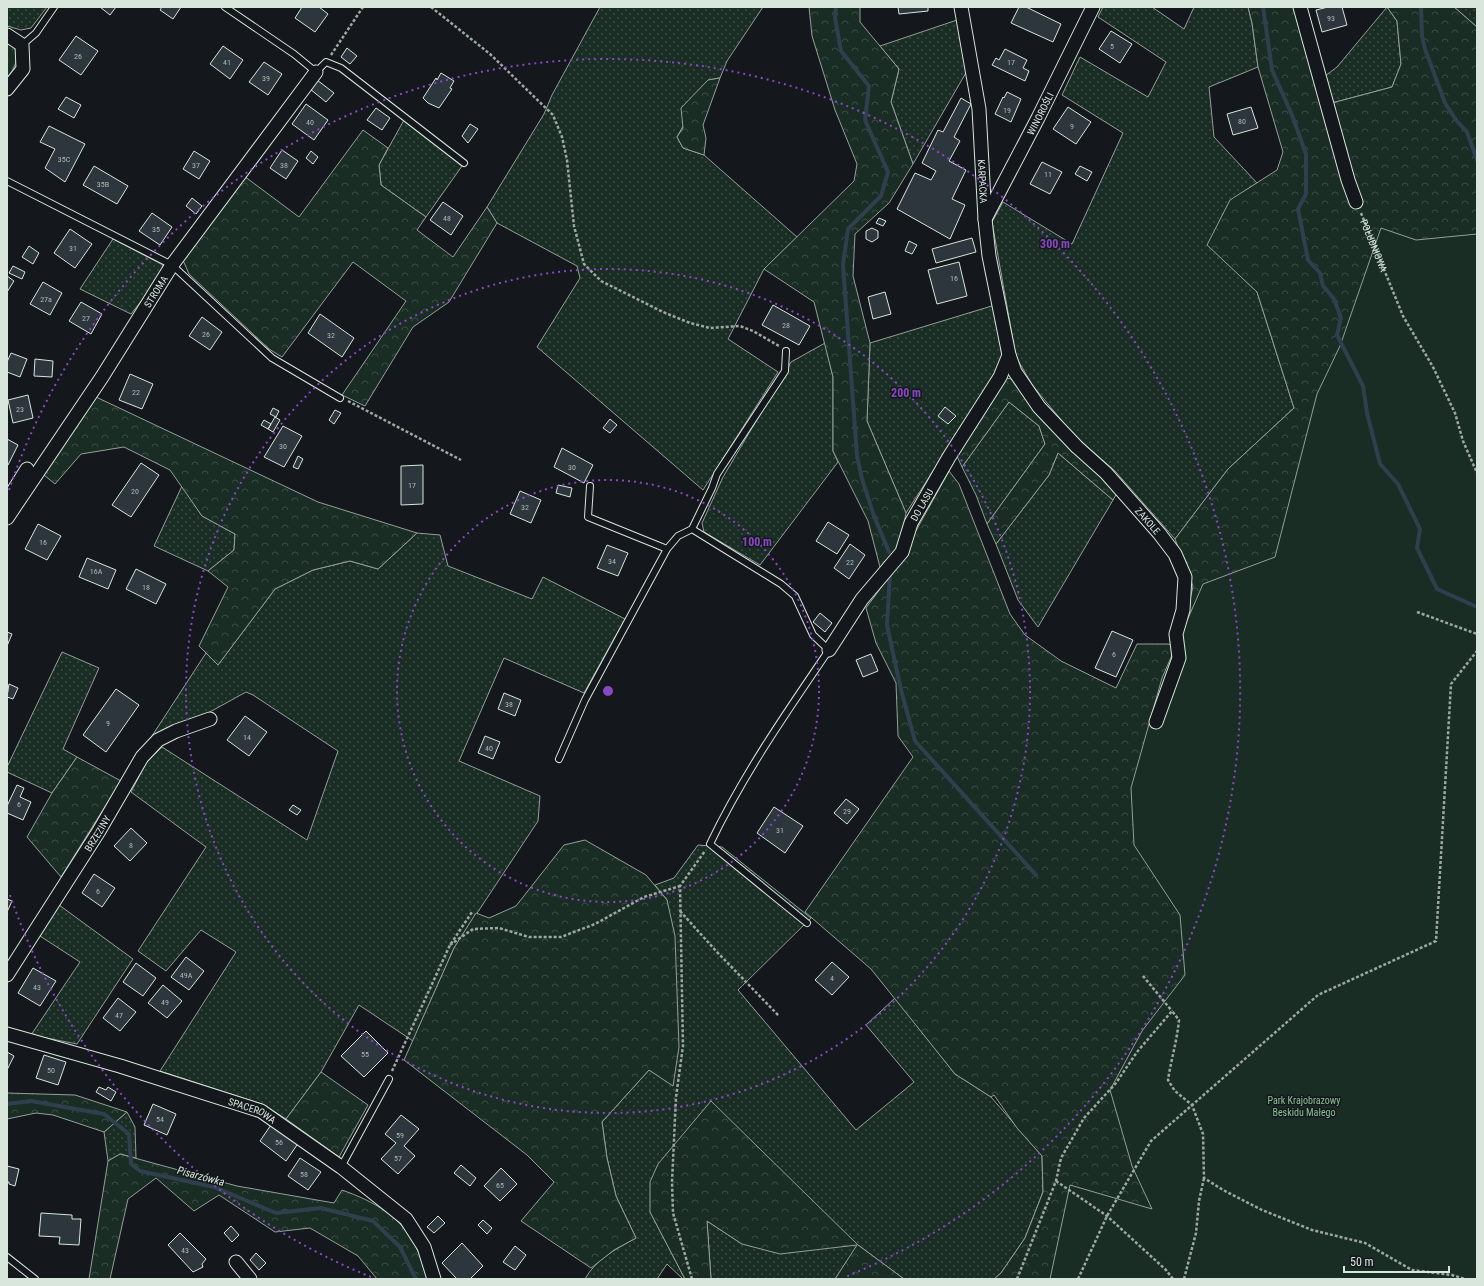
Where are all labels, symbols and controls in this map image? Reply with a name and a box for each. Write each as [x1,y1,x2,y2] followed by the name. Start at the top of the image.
[1327,14,1335,23] house number: 93
[1110,42,1114,51] house number: 5
[74,52,82,61] house number: 26
[223,58,231,67] house number: 41
[1007,58,1015,67] house number: 17
[262,74,270,83] house number: 39
[1025,91,1056,137] street label: WINOROŚLI
[1003,106,1011,115] house number: 19
[1238,117,1246,126] house number: 80
[306,118,314,127] house number: 40
[1070,122,1074,131] house number: 9
[58,155,71,164] house number: 35C
[976,159,989,204] street label: KARPACKA
[192,161,200,170] house number: 37
[280,161,288,170] house number: 38
[1044,170,1052,179] house number: 11
[97,180,109,189] house number: 35B
[443,214,451,223] house number: 48
[1358,218,1389,274] street label: POŁUDNIOWA
[152,225,160,234] house number: 35
[1040,237,1070,251] text: 300 m
[69,244,77,253] house number: 31
[142,274,170,309] street label: STROMA
[950,274,958,283] house number: 16
[40,295,52,304] house number: 27a
[82,314,90,323] house number: 27
[782,321,790,330] house number: 28
[202,330,210,339] house number: 26
[327,331,335,340] house number: 32
[891,386,921,400] text: 200 m
[132,388,140,397] house number: 22
[16,405,24,414] house number: 23
[279,442,287,451] house number: 30
[568,463,576,472] house number: 30
[408,481,416,490] house number: 17
[908,486,936,523] street label: DO LASU
[131,487,139,496] house number: 20
[521,503,529,512] house number: 32
[1133,505,1162,537] street label: ZAKOLE
[742,535,772,549] text: 100 m
[39,538,47,547] house number: 16
[608,557,616,566] house number: 34
[846,558,854,567] house number: 22
[90,567,103,576] house number: 16A
[142,583,150,592] house number: 18
[1112,650,1116,659] house number: 6
[601,684,615,698] centre of rings
[505,700,513,709] house number: 38
[106,719,110,728] house number: 9
[243,733,251,742] house number: 14
[485,744,493,753] house number: 40
[17,800,21,809] house number: 6
[843,807,851,816] house number: 29
[82,813,113,854] street label: BRZEZINY
[776,826,784,835] house number: 31
[129,841,133,850] house number: 8
[96,887,100,896] house number: 6
[180,971,193,980] house number: 49A
[830,974,834,983] house number: 4
[33,983,41,992] house number: 43
[161,998,169,1007] house number: 49
[115,1011,123,1020] house number: 47
[361,1050,369,1059] house number: 55
[47,1066,55,1075] house number: 50
[1267,1095,1341,1118] park label: Park Krajobrazowy Beskidu Małego
[227,1096,278,1126] street label: SPACEROWA
[156,1115,164,1124] house number: 54
[396,1131,404,1140] house number: 59
[275,1138,283,1147] house number: 56
[394,1154,402,1163] house number: 57
[176,1164,226,1189] water label: Pisarzówka
[300,1170,308,1179] house number: 58
[496,1181,504,1190] house number: 65
[181,1246,189,1255] house number: 43
[1344,1248,1449,1274] scale bar
[1350,1255,1374,1269] text: 50 m

